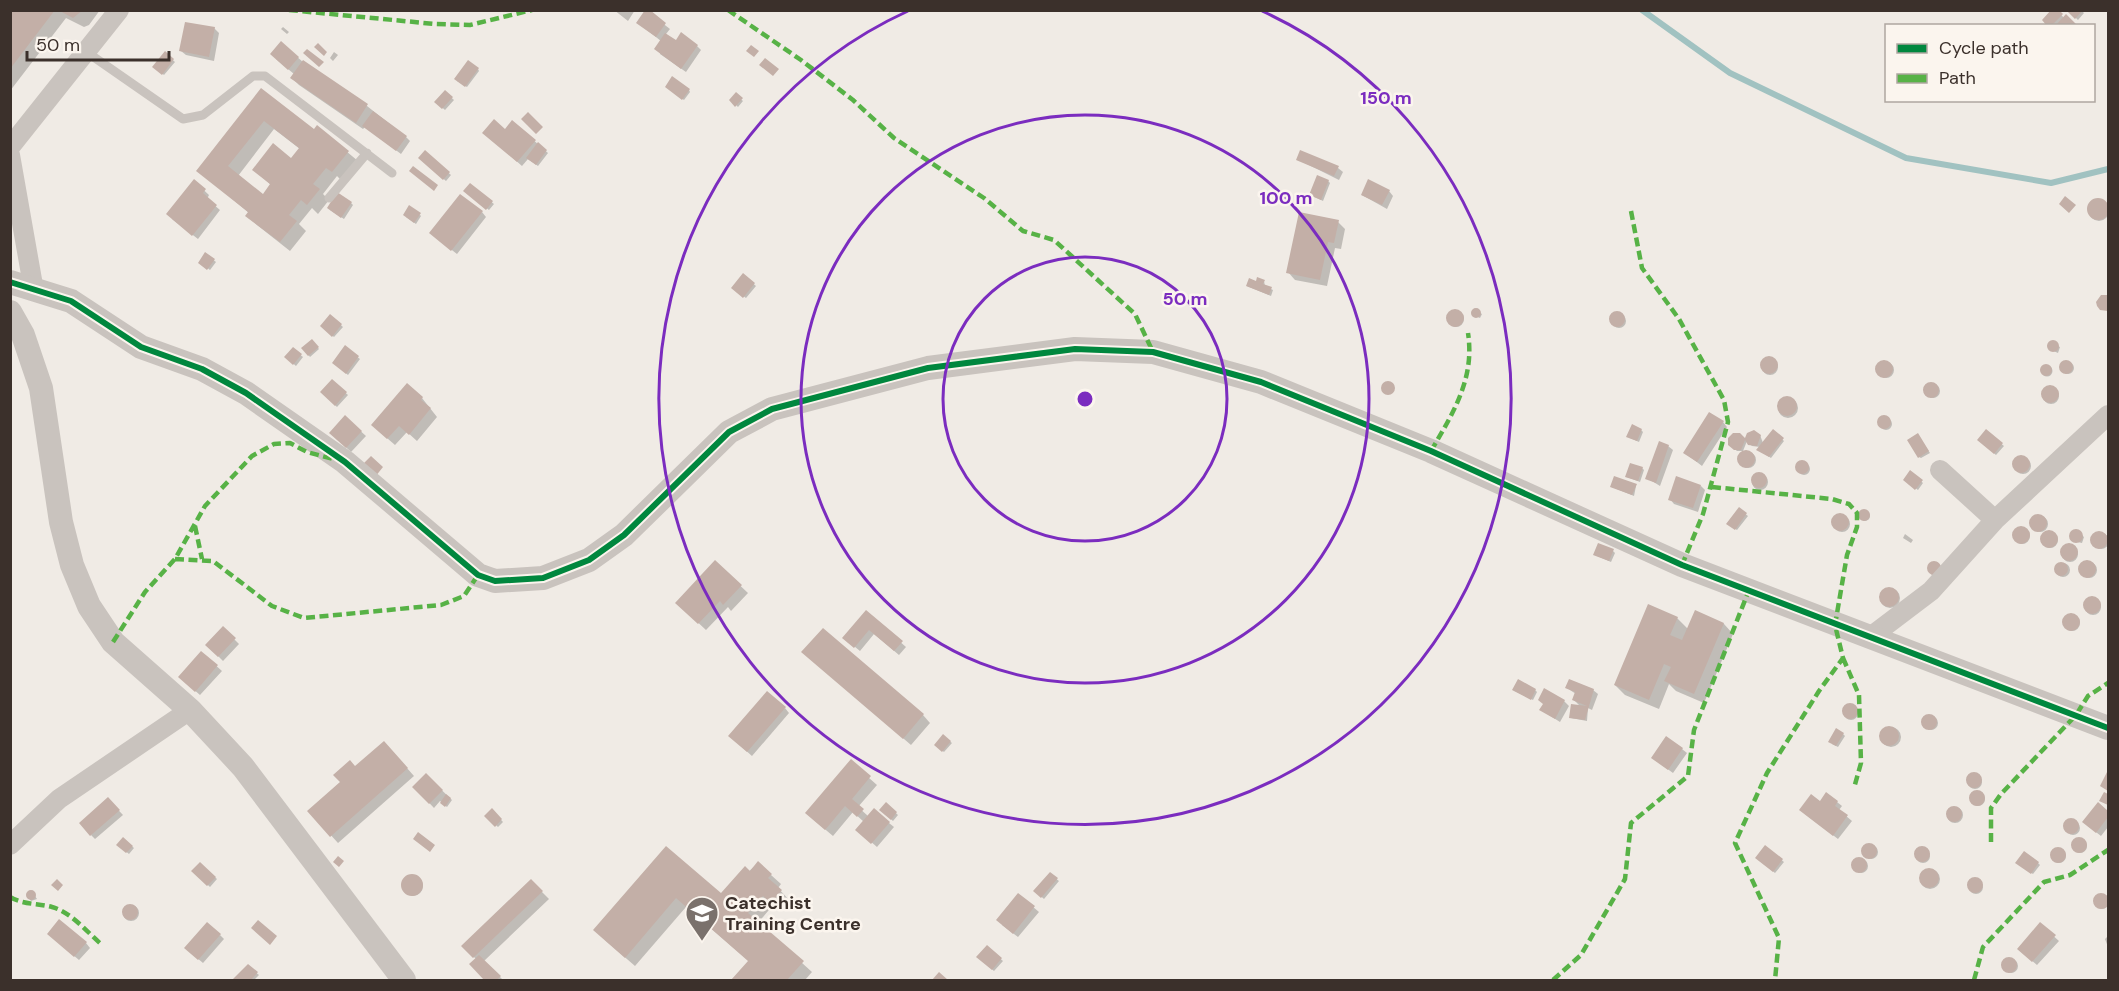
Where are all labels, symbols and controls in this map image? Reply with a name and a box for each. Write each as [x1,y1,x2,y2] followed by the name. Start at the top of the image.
[27,24,170,62] scale bar
[1885,24,2095,102] legend
[36,33,80,57] text: 50 m
[1939,36,2029,60] text: Cycle path
[1939,66,1976,90] text: Path
[1360,86,1412,110] text: 150 m
[1259,186,1313,210] text: 100 m
[1162,287,1208,311] text: 50 m
[1075,389,1095,409] centre of rings
[725,891,861,936] place label: Catechist Training Centre
[684,895,720,942] school or university icon: Catechist Training Centre

